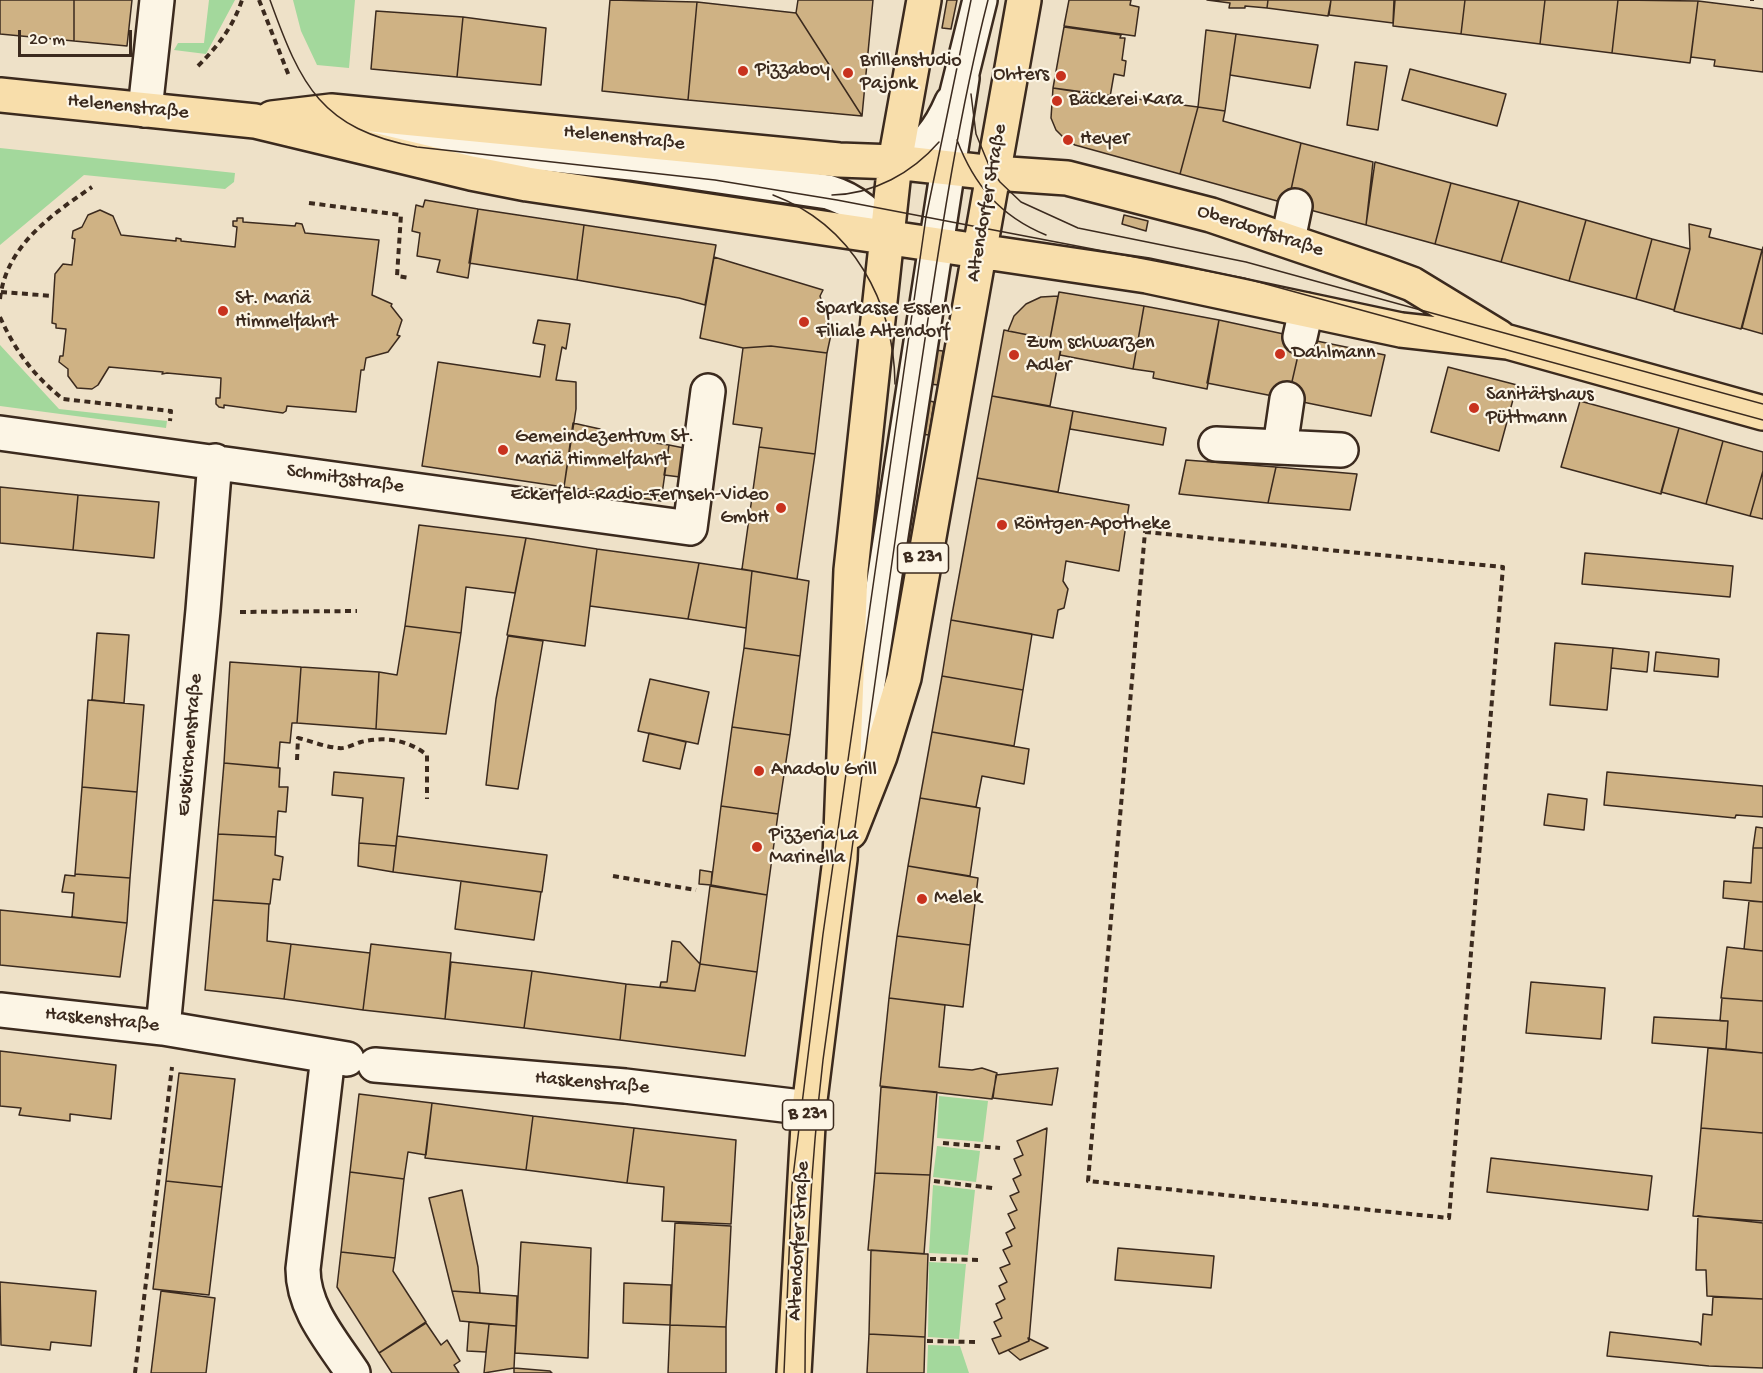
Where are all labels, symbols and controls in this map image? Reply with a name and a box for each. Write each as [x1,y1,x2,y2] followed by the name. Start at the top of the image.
[21,18,135,56] scale bar
[29,30,65,51] text: 20 m
[860,50,962,97] place label: Brillenstudio Pajonk
[755,59,830,83] place label: Pizzaboy
[736,64,750,78] marker: Pizzaboy
[993,64,1049,88] place label: Ohters
[841,66,855,80] marker: Brillenstudio Pajonk
[1054,69,1068,83] marker: Ohters
[1069,89,1183,113] place label: Bäckerei Kara
[66,90,190,126] street label: Helenenstraße
[1050,94,1064,108] marker: Bäckerei Kara
[562,121,686,157] street label: Helenenstraße
[962,122,1014,284] street label: Altendorfer Straße
[1080,128,1129,152] place label: Heyer
[1061,133,1075,147] marker: Heyer
[1194,200,1326,264] street label: Oberdorfstraße
[235,288,337,335] place label: St. Mariä Himmelfahrt
[816,298,961,345] place label: Sparkasse Essen - Filiale Altendorf
[216,304,230,318] marker: St. Mariä Himmelfahrt
[797,315,811,329] marker: Sparkasse Essen - Filiale Altendorf
[1026,332,1154,379] place label: Zum schwarzen Adler
[1292,342,1376,366] place label: Dahlmann
[1273,347,1287,361] marker: Dahlmann
[1007,348,1021,362] marker: Zum schwarzen Adler
[1486,384,1594,431] place label: Sanitätshaus Püttmann
[1467,401,1481,415] marker: Sanitätshaus Püttmann
[515,426,694,473] place label: Gemeindezentrum St. Mariä Himmelfahrt
[496,443,510,457] marker: Gemeindezentrum St. Mariä Himmelfahrt
[285,460,405,500] street label: Schmitzstraße
[511,484,769,531] place label: Eckerfeld-Radio-Fernseh-Video GmbH
[774,501,788,515] marker: Eckerfeld-Radio-Fernseh-Video GmbH
[1014,513,1170,537] place label: Röntgen-Apotheke
[995,518,1009,532] marker: Röntgen-Apotheke
[898,543,948,573] road number: B 231
[173,673,209,817] street label: Euskirchenstraße
[771,759,877,783] place label: Anadolu Grill
[752,764,766,778] marker: Anadolu Grill
[769,824,858,871] place label: Pizzeria La Marinella
[750,840,764,854] marker: Pizzeria La Marinella
[934,887,982,911] place label: Melek
[915,892,929,906] marker: Melek
[44,1003,160,1039] street label: Haskenstraße
[534,1067,650,1101] street label: Haskenstraße
[782,1100,834,1130] road number: B 231
[784,1161,816,1321] street label: Altendorfer Straße

